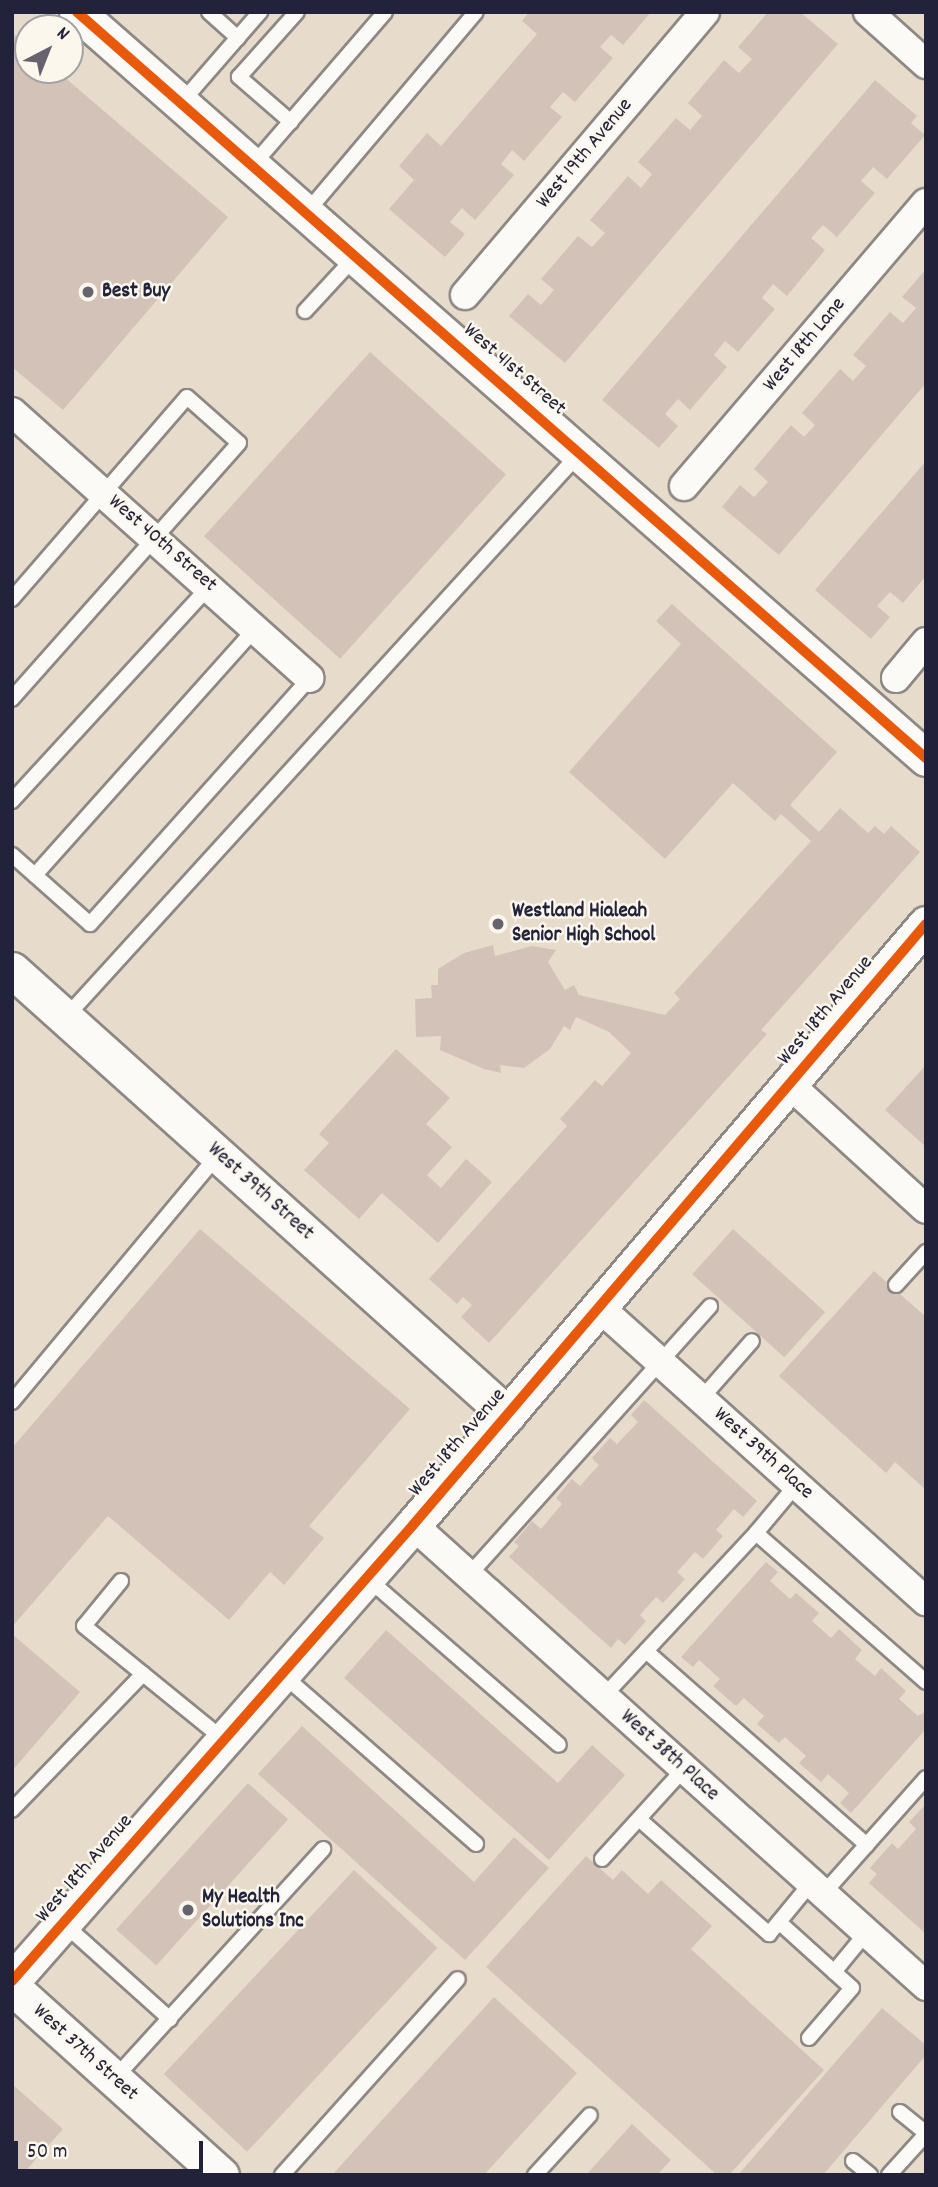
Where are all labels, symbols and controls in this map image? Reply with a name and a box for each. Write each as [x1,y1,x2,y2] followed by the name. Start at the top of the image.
[14,14,84,84] north arrow
[50,21,75,48] text: N
[531,94,639,214] street label: West 19th Avenue
[102,279,170,305] place label: Best Buy
[80,284,96,300] marker: Best Buy
[758,293,852,397] street label: West 18th Lane
[457,318,571,422] street label: West 41st Street
[102,490,222,598] street label: West 40th Street
[512,899,655,949] place label: Westland Hialeah Senior High School
[490,916,506,932] marker: Westland Hialeah Senior High School
[773,951,879,1071] street label: West 18th Avenue
[201,1138,319,1246] street label: West 39th Street
[404,1384,512,1502] street label: West 18th Avenue
[708,1403,818,1505] street label: West 39th Place
[614,1705,724,1807] street label: West 38th Place
[31,1810,139,1928] street label: West 18th Avenue
[202,1885,304,1935] place label: My Health Solutions Inc
[180,1902,196,1918] marker: My Health Solutions Inc
[27,1999,143,2107] street label: West 37th Street
[18,2128,206,2172] scale bar
[27,2138,67,2168] text: 50 m

